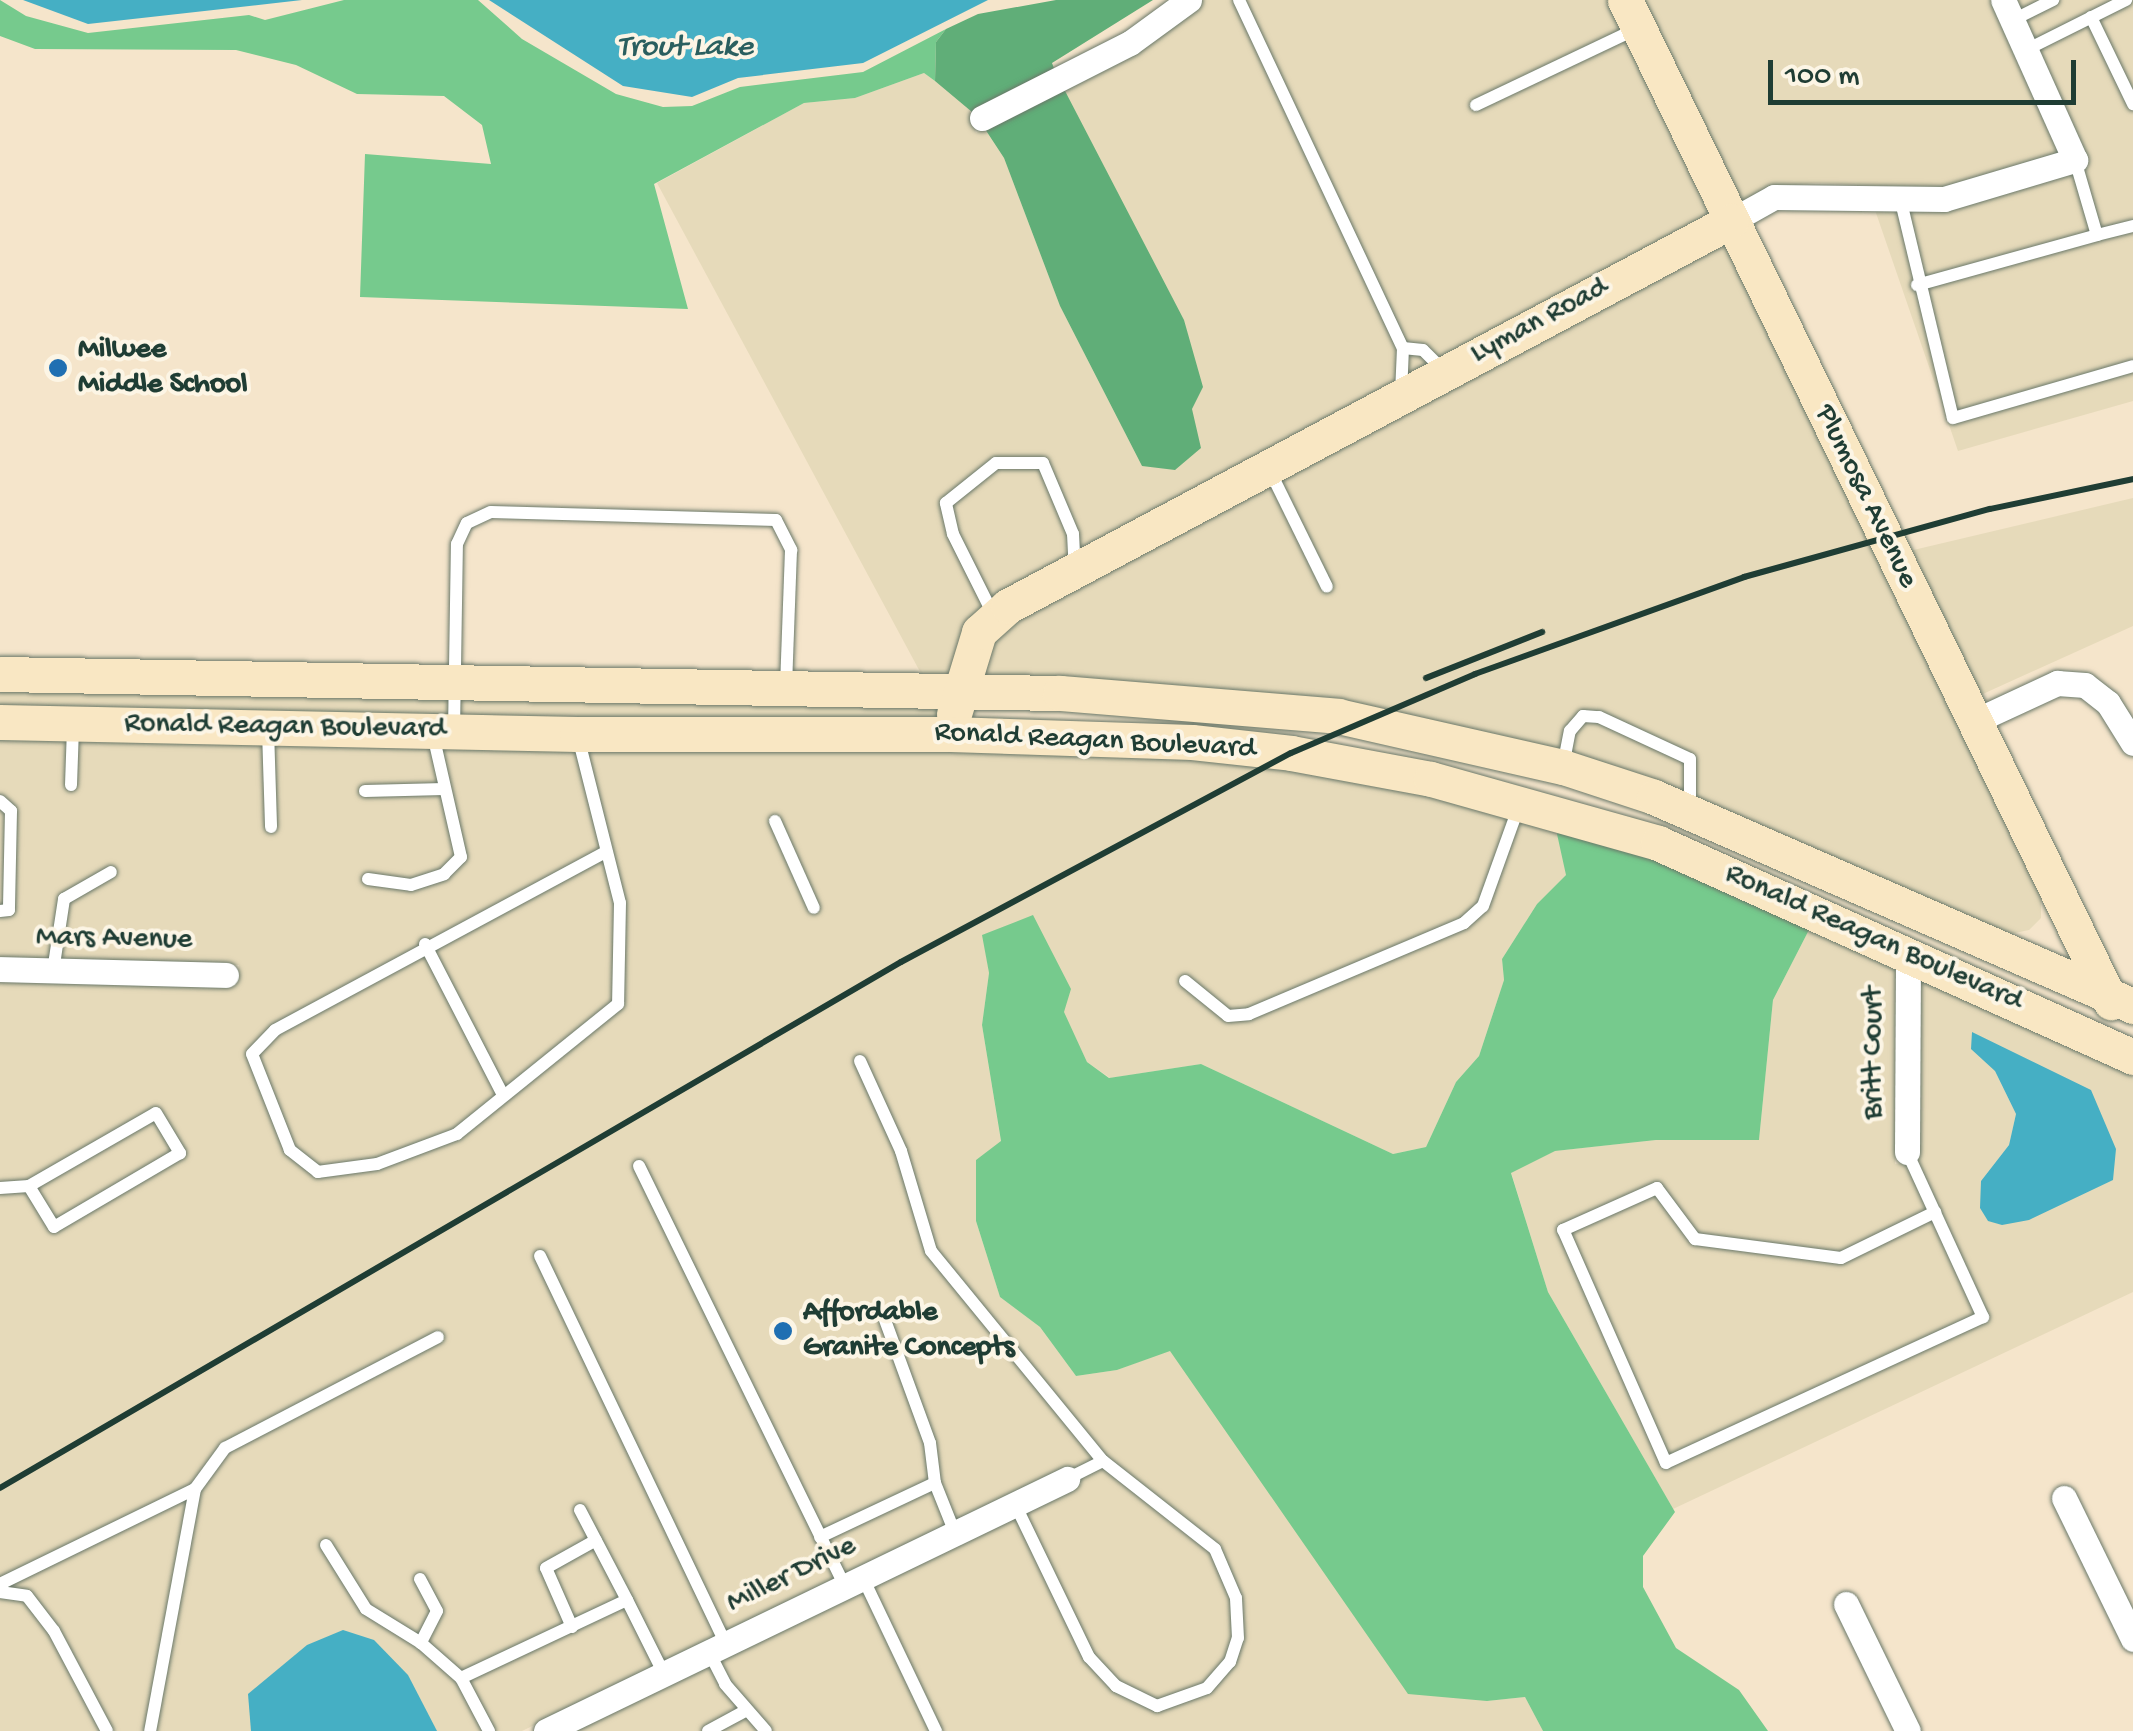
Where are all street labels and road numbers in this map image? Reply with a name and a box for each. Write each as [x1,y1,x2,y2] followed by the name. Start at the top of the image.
[1465,271,1615,373] street label: Lyman Road
[1805,400,1925,594] street label: Plumosa Avenue
[124,707,446,749] street label: Ronald Reagan Boulevard
[933,716,1257,768] street label: Ronald Reagan Boulevard
[1719,857,2027,1021] street label: Ronald Reagan Boulevard
[35,921,193,959] street label: Mars Avenue
[1857,987,1893,1119] street label: Britt Court
[722,1529,862,1623] street label: Miller Drive

